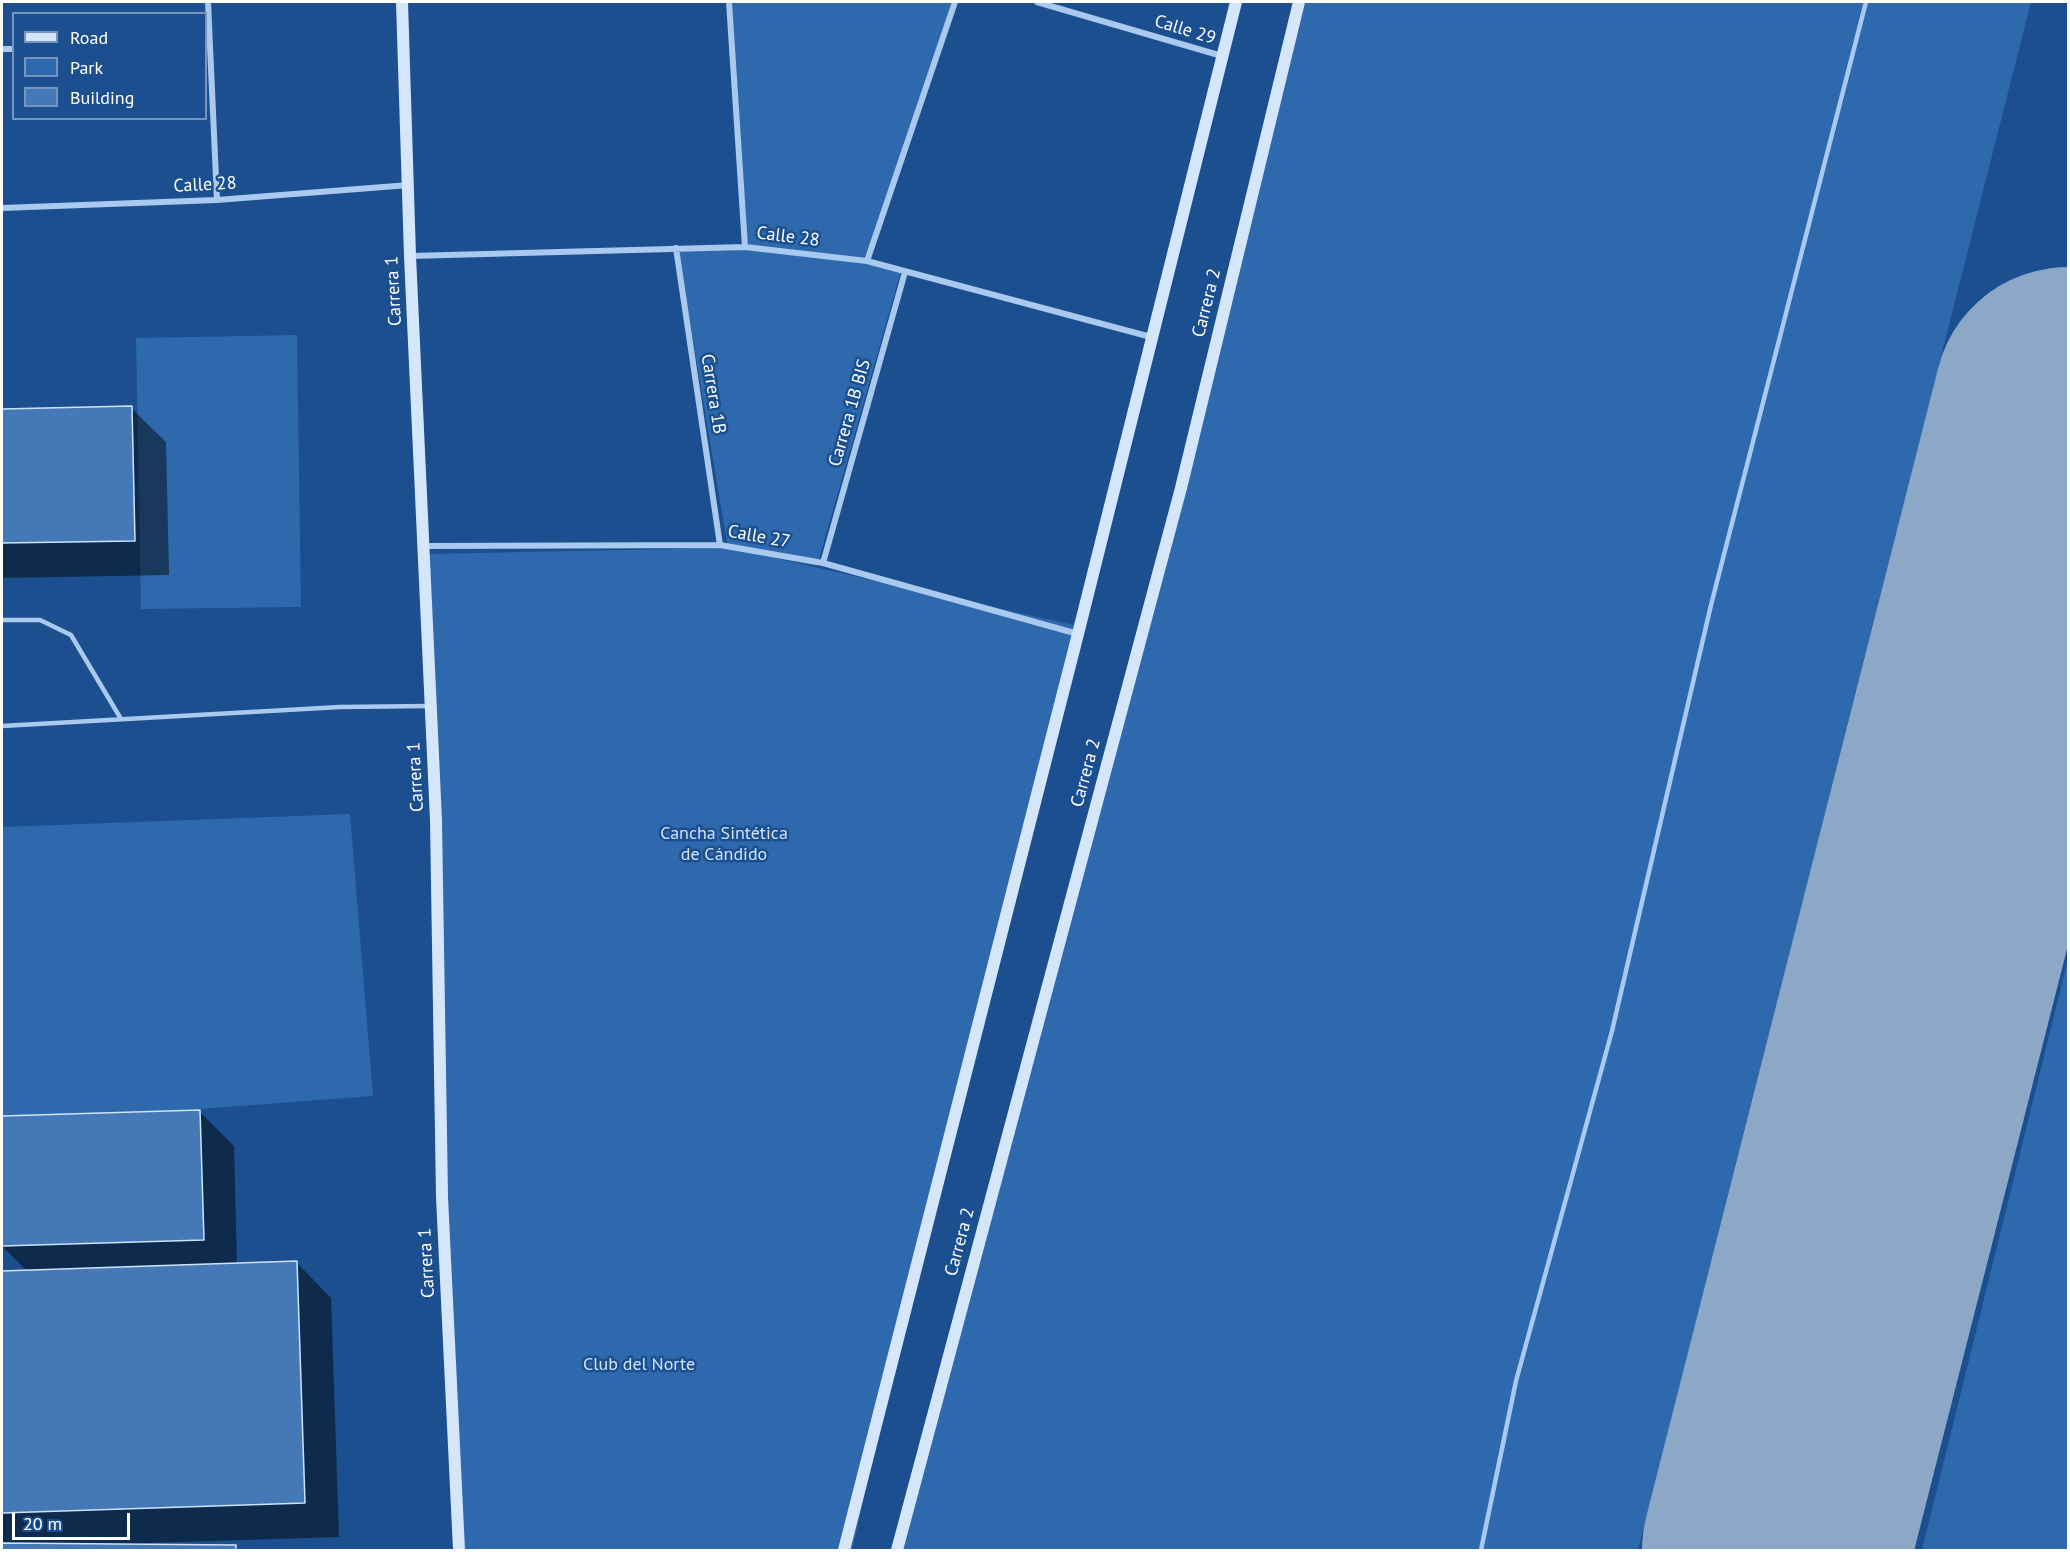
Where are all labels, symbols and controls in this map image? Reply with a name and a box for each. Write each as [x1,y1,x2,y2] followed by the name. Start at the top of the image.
[1152,10,1218,50] street label: Calle 29
[12,12,207,120] legend
[70,26,108,49] text: Road
[70,56,103,79] text: Park
[70,86,134,109] text: Building
[173,173,237,197] street label: Calle 28
[755,222,821,252] street label: Calle 28
[381,256,407,326] street label: Carrera 1
[1188,266,1226,340] street label: Carrera 2
[696,353,730,435] street label: Carrera 1B
[824,357,876,469] street label: Carrera 1B BIS
[726,521,792,553] street label: Calle 27
[1067,736,1105,810] street label: Carrera 2
[403,742,429,812] street label: Carrera 1
[660,823,788,866] park label: Cancha Sintética de Cándido
[941,1205,979,1279] street label: Carrera 2
[414,1228,440,1298] street label: Carrera 1
[583,1354,695,1376] park label: Club del Norte
[15,1501,134,1539] scale bar
[23,1512,62,1535] text: 20 m

